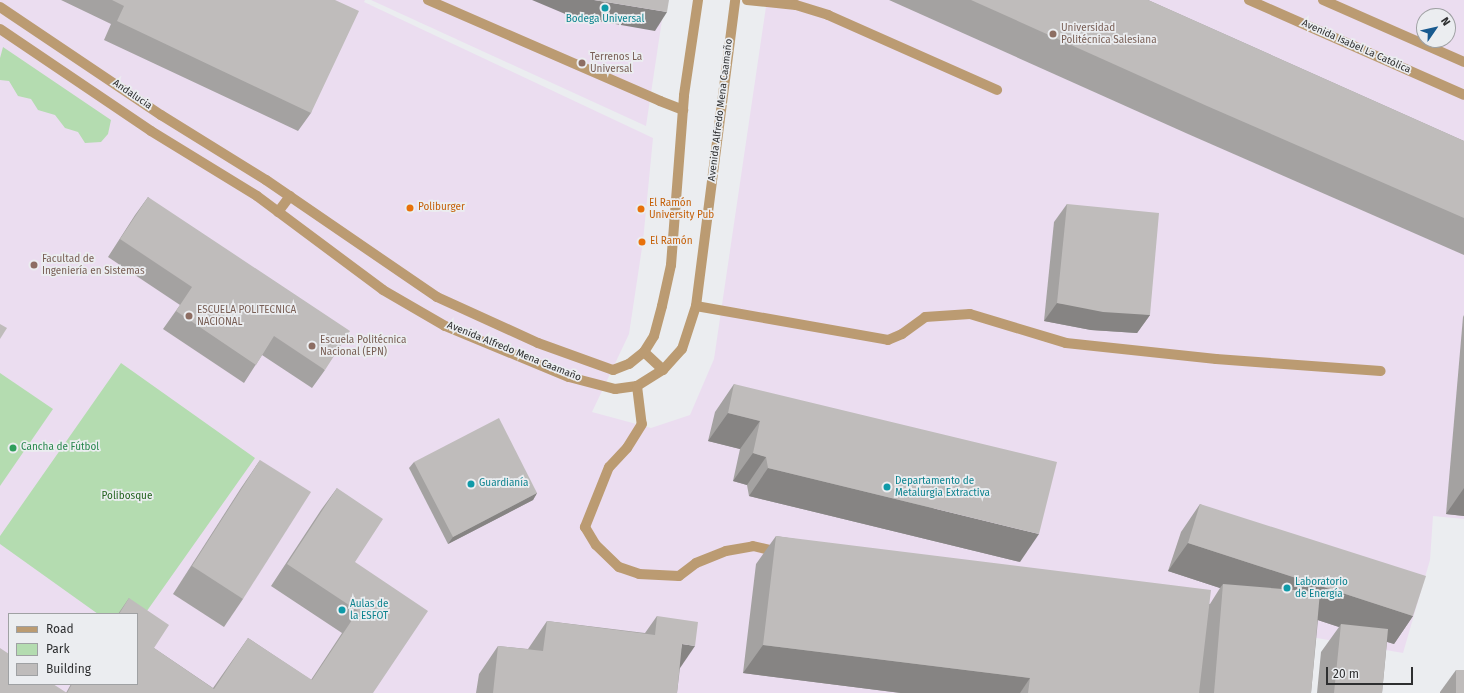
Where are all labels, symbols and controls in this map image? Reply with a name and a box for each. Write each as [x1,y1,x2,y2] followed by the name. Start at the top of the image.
[600,3,610,13] marker: Bodega Universal
[1416,8,1456,48] north arrow
[566,14,644,26] place label: Bodega Universal
[1438,15,1453,28] text: N
[1300,18,1412,76] street label: Avenida Isabel La Católica
[1061,22,1157,46] place label: Universidad Politécnica Salesiana
[1048,29,1058,39] marker: Universidad Politécnica Salesiana
[706,38,736,182] street label: Avenida Alfredo Mena Caamaño
[590,51,642,74] place label: Terrenos La Universal
[577,58,587,68] marker: Terrenos La Universal
[110,78,154,112] street label: Andalucia
[649,197,714,220] place label: El Ramón University Pub
[418,202,465,214] place label: Poliburger
[405,203,415,213] marker: Poliburger
[636,204,646,214] marker: El Ramón University Pub
[650,236,693,248] place label: El Ramón
[637,237,647,247] marker: El Ramón
[42,253,145,276] place label: Facultad de Ingeniería en Sistemas
[29,260,39,270] marker: Facultad de Ingeniería en Sistemas
[197,304,296,328] place label: ESCUELA POLITECNICA NACIONAL
[184,311,194,321] marker: ESCUELA POLITECNICA NACIONAL
[445,320,583,384] street label: Avenida Alfredo Mena Caamaño
[320,334,406,358] place label: Escuela Politécnica Nacional (EPN)
[307,341,317,351] marker: Escuela Politécnica Nacional (EPN)
[21,442,99,454] place label: Cancha de Fútbol
[8,443,18,453] marker: Cancha de Fútbol
[895,475,990,498] place label: Departamento de Metalurgia Extractiva
[479,478,528,490] place label: Guardianía
[466,479,476,489] marker: Guardianía
[882,482,892,492] marker: Departamento de Metalurgia Extractiva
[102,491,152,503] park label: Polibosque
[1295,576,1348,600] place label: Laboratorio de Energía
[1282,583,1292,593] marker: Laboratorio de Energía
[350,598,389,622] place label: Aulas de la ESFOT
[337,605,347,615] marker: Aulas de la ESFOT
[8,613,138,685] legend
[46,622,74,636] text: Road
[46,642,70,656] text: Park
[1328,659,1415,685] scale bar
[46,662,91,676] text: Building
[1333,667,1359,681] text: 20 m

